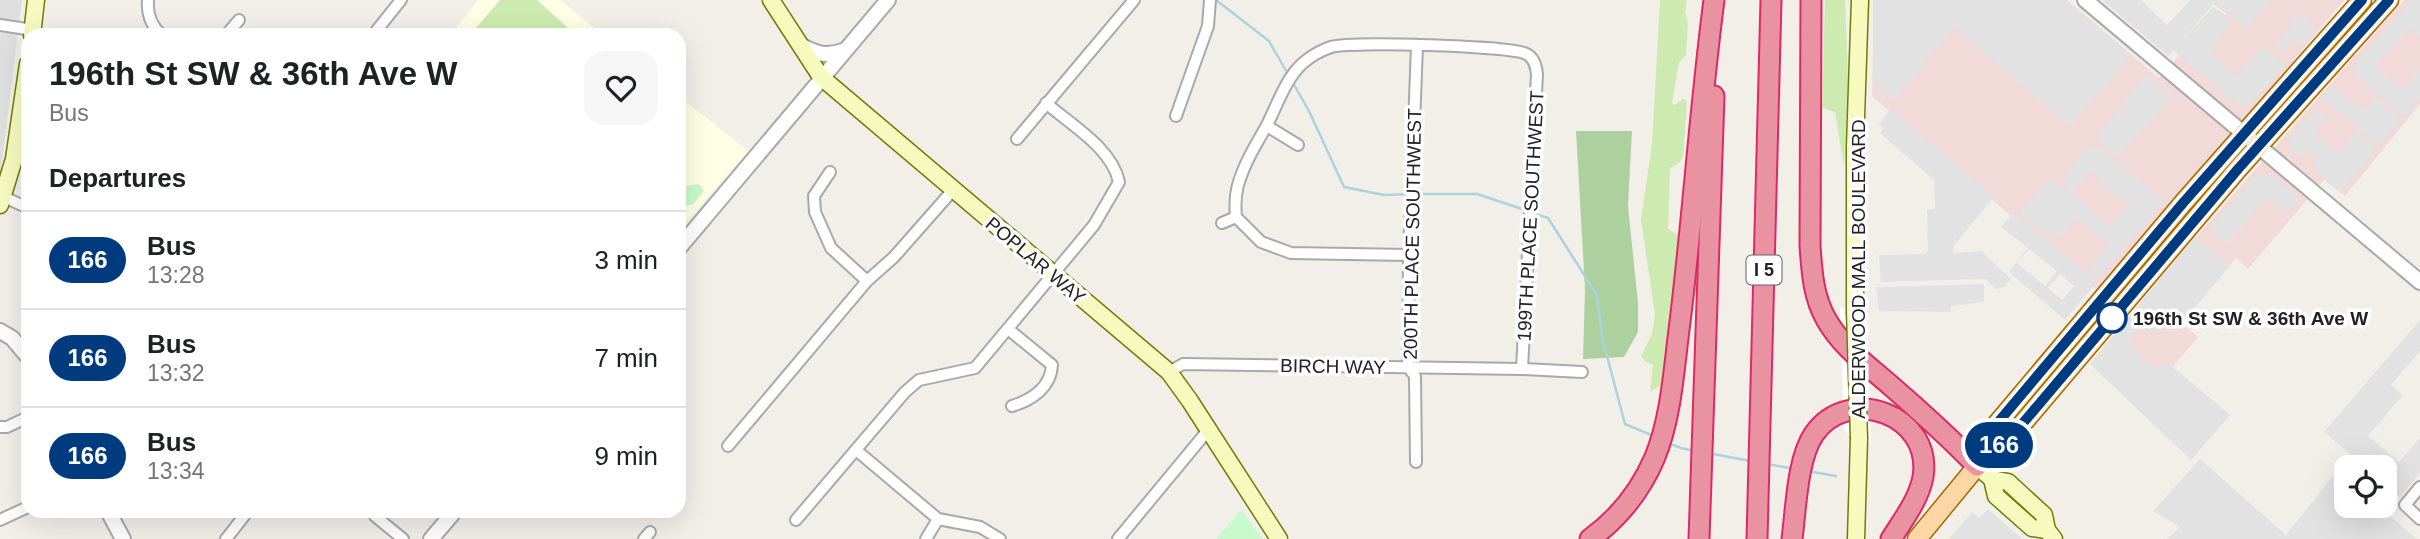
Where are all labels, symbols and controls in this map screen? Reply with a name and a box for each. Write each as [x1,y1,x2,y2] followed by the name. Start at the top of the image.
[584,51,658,125] button: heart
[49,55,457,92] text: 196th St SW & 36th Ave W
[1513,90,1548,342] street label: 199TH PLACE SOUTHWEST
[49,100,89,126] text: Bus
[1400,108,1425,360] street label: 200TH PLACE SOUTHWEST
[1848,119,1869,419] street label: ALDERWOOD MALL BOULEVARD
[49,163,186,193] text: Departures
[982,213,1090,308] street label: POPLAR WAY
[147,231,196,261] text: Bus
[594,245,658,275] text: 3 min
[67,246,108,273] text: 166
[1746,256,1782,284] road number: I 5
[147,262,205,288] text: 13:28
[2097,303,2127,333] marker: 196th St SW & 36th Ave W
[2133,308,2368,329] place label: 196th St SW & 36th Ave W
[147,329,196,359] text: Bus
[594,343,658,373] text: 7 min
[67,344,108,371] text: 166
[1280,355,1386,378] street label: BIRCH WAY
[147,360,205,386] text: 13:32
[1959,422,2039,468] line badge: 166
[147,427,196,457] text: Bus
[1979,431,2019,458] text: 166
[594,441,658,471] text: 9 min
[67,442,108,469] text: 166
[2334,455,2397,518] map controls
[2334,455,2397,518] button: locate
[147,458,205,484] text: 13:34

